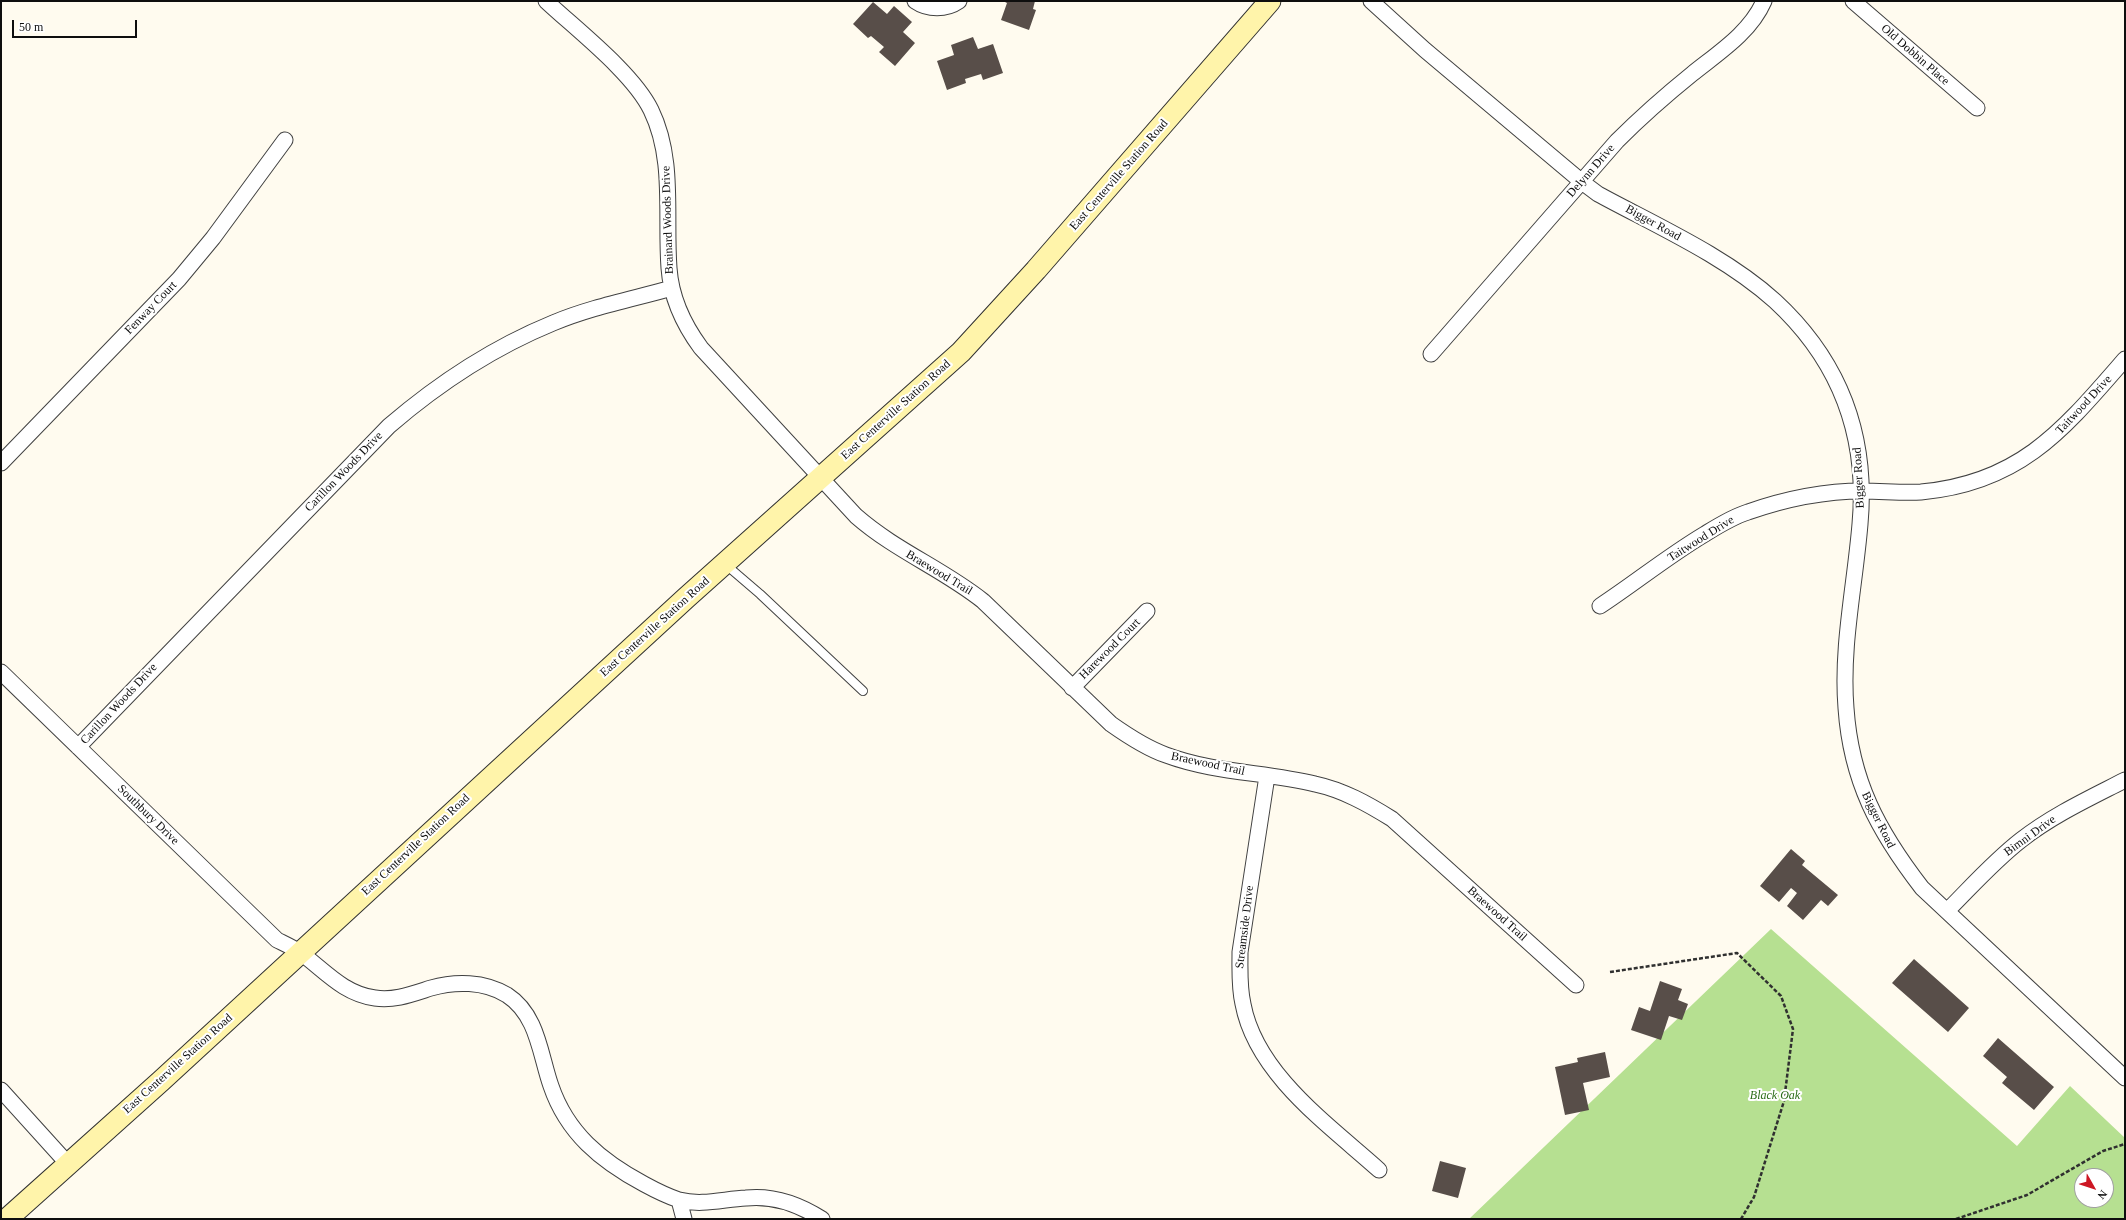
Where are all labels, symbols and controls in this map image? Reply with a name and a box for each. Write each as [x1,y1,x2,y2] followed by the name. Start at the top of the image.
[14,12,139,38] scale bar
[19,20,43,34] text: 50 m
[1878,21,1952,89] street label: Old Dobbin Place
[1067,117,1171,233] street label: East Centerville Station Road
[1564,142,1618,200] street label: Delynn Drive
[659,166,677,274] street label: Brainard Woods Drive
[1623,202,1683,244] street label: Bigger Road
[122,278,180,338] street label: Fenway Court
[838,357,954,463] street label: East Centerville Station Road
[2053,372,2115,438] street label: Taitwood Drive
[302,429,386,515] street label: Carillon Woods Drive
[1850,447,1868,509] street label: Bigger Road
[1665,513,1737,565] street label: Taitwood Drive
[903,547,975,599] street label: Braewood Trail
[597,574,713,680] street label: East Centerville Station Road
[1077,616,1143,682] street label: Harewood Court
[78,660,160,748] street label: Carillon Woods Drive
[1170,749,1246,779] street label: Braewood Trail
[114,782,182,848] street label: Southbury Drive
[1858,789,1898,851] street label: Bigger Road
[359,791,473,899] street label: East Centerville Station Road
[2001,812,2059,860] street label: Bimni Drive
[1464,883,1530,945] street label: Braewood Trail
[1233,885,1257,969] street label: Streamside Drive
[120,1011,236,1117] street label: East Centerville Station Road
[1750,1089,1800,1103] park label: Black Oak
[2074,1168,2114,1208] north arrow
[2095,1188,2110,1202] text: N

